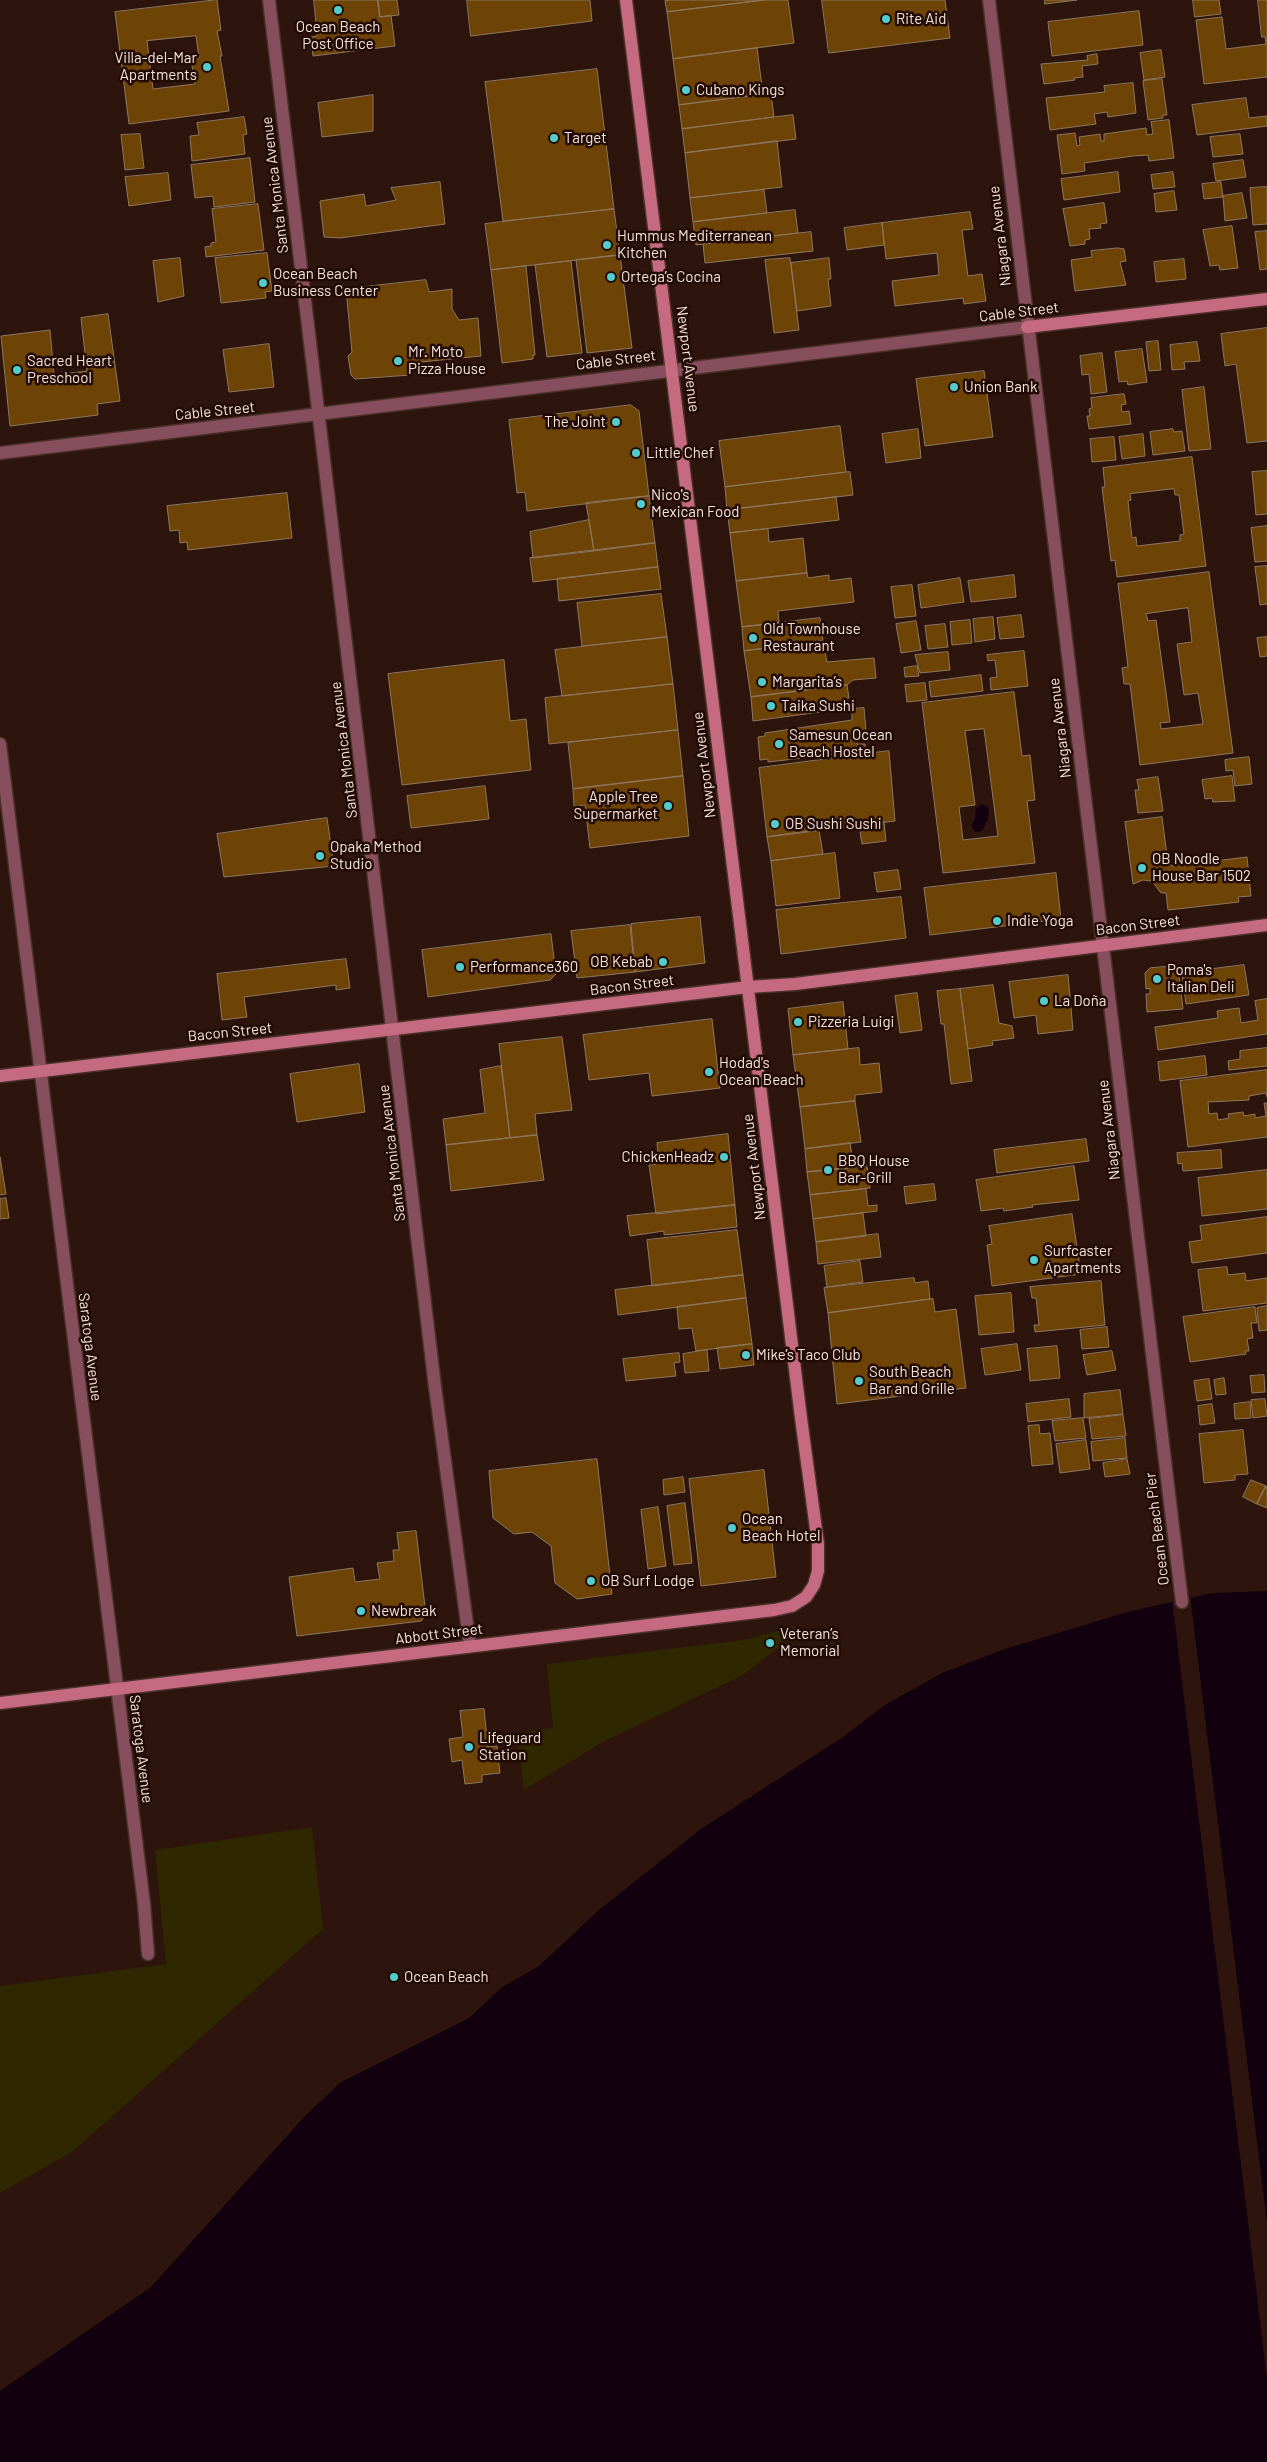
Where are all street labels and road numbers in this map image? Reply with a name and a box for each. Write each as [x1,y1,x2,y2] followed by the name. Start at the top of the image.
[258,116,292,254] street label: Santa Monica Avenue
[985,185,1015,287] street label: Niagara Avenue
[978,298,1060,326] street label: Cable Street
[673,305,703,413] street label: Newport Avenue
[575,346,657,374] street label: Cable Street
[174,398,256,424] street label: Cable Street
[1045,677,1075,779] street label: Niagara Avenue
[327,681,361,819] street label: Santa Monica Avenue
[689,711,719,819] street label: Newport Avenue
[1095,911,1181,939] street label: Bacon Street
[589,971,675,999] street label: Bacon Street
[187,1019,273,1045] street label: Bacon Street
[1094,1079,1124,1181] street label: Niagara Avenue
[375,1084,409,1222] street label: Santa Monica Avenue
[739,1113,769,1221] street label: Newport Avenue
[74,1292,106,1402] street label: Saratoga Avenue
[1141,1471,1173,1587] street label: Ocean Beach Pier
[394,1620,484,1648] street label: Abbott Street
[125,1694,157,1804] street label: Saratoga Avenue

